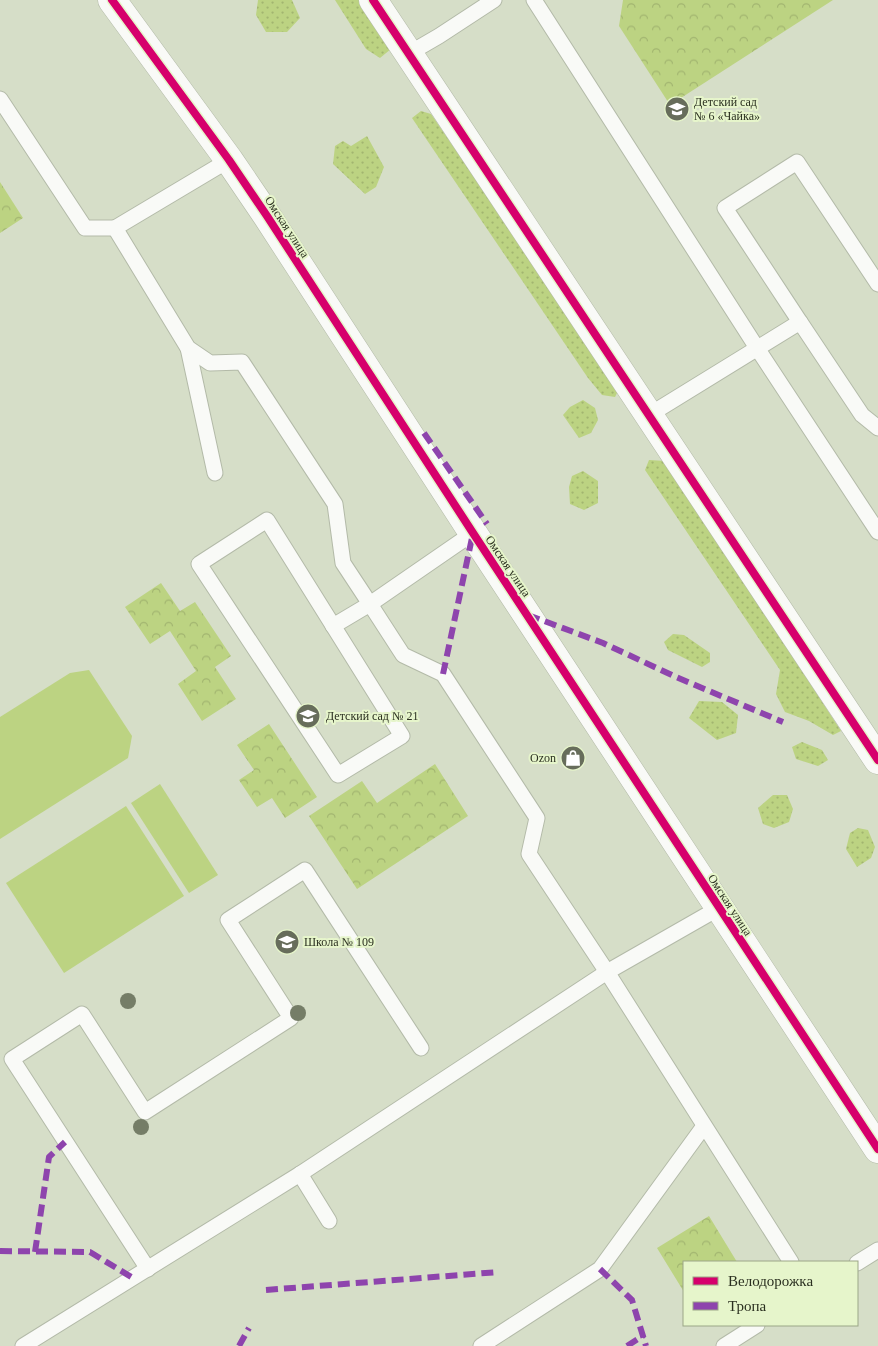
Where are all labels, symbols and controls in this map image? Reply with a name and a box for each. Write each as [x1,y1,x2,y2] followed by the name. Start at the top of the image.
[694,95,760,123] place label: Детский сад № 6 «Чайка»
[664,96,690,122] school or university icon: Детский сад № 6 «Чайка»
[262,194,312,261] street label: Омская улица
[482,533,534,600] street label: Омская улица
[295,703,321,729] school or university icon: Детский сад № 21
[326,709,418,723] place label: Детский сад № 21
[560,745,586,771] shop icon: Ozon
[530,751,556,765] place label: Ozon
[705,872,755,939] street label: Омская улица
[274,929,300,955] school or university icon: Школа № 109
[304,935,374,949] place label: Школа № 109
[683,1261,858,1326] legend
[728,1273,813,1289] text: Велодорожка
[728,1298,767,1314] text: Тропа

